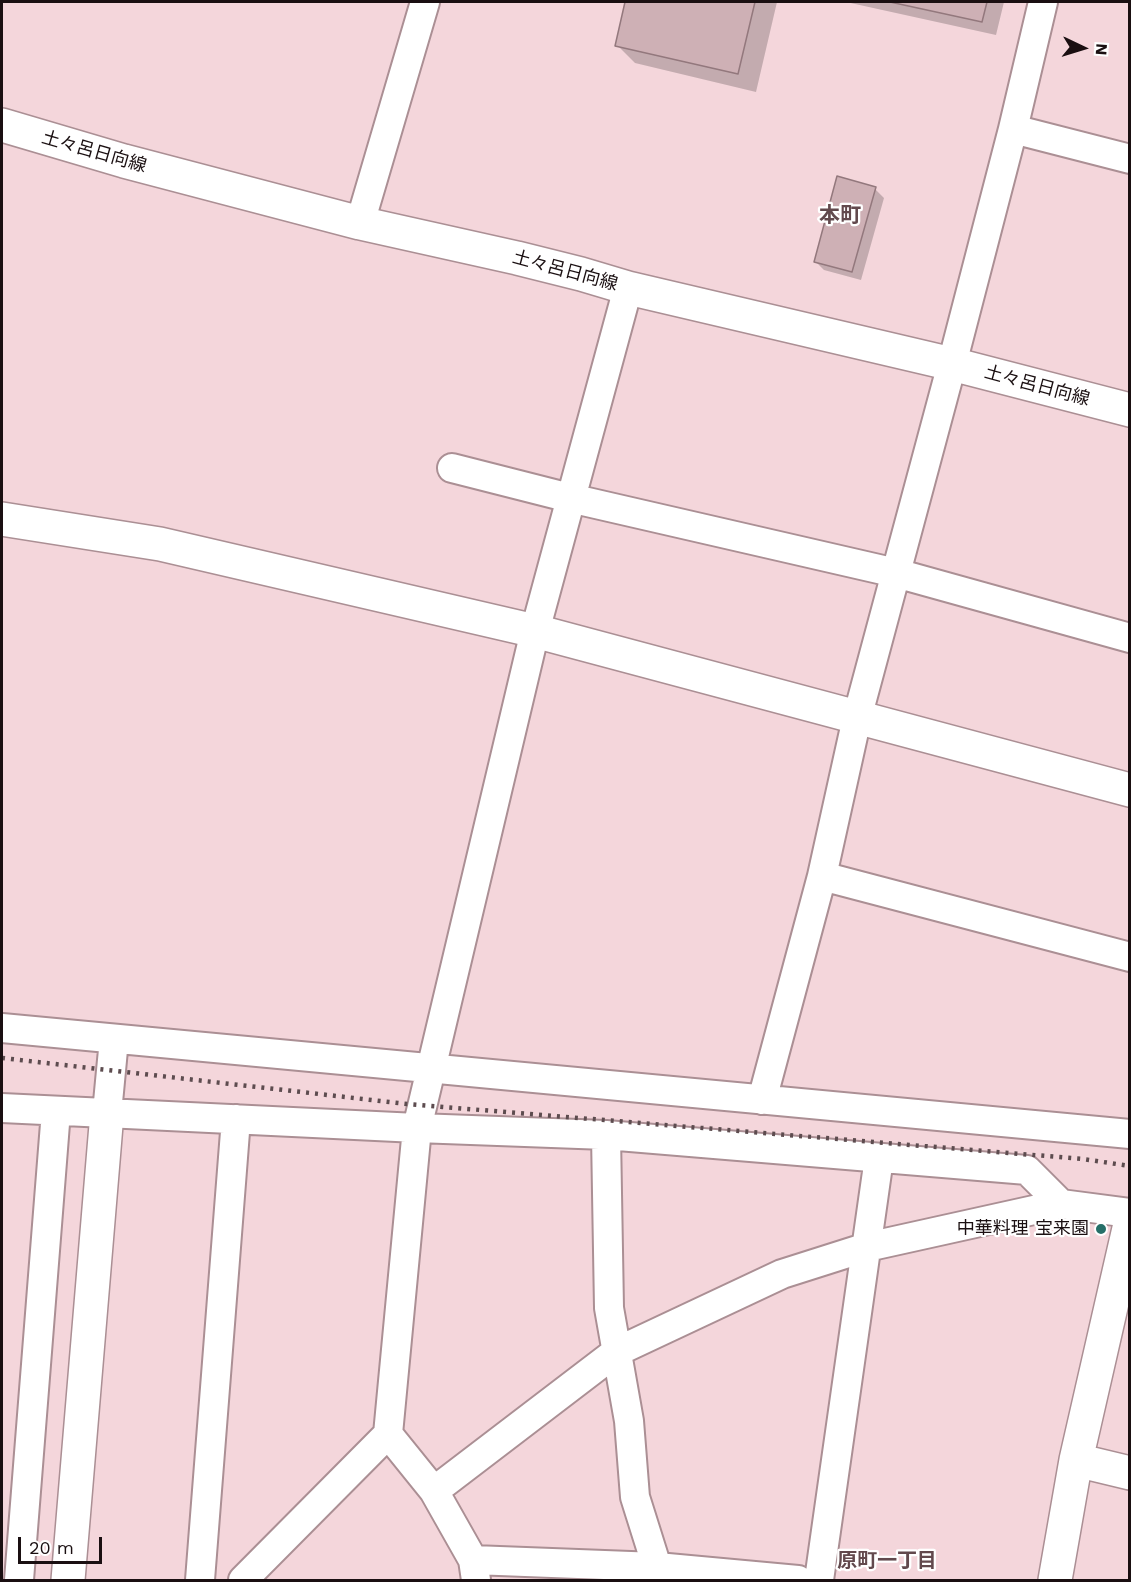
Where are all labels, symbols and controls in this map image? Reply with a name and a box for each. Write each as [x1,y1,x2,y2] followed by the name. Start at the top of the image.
[1053,18,1113,78] north arrow
[1092,43,1111,56] text: N
[39,127,149,177] street label: 土々呂日向線
[819,203,861,229] district label: 本町
[510,247,620,295] street label: 土々呂日向線
[982,362,1092,410] street label: 土々呂日向線
[957,1218,1089,1240] place label: 中華料理 宝来園
[1094,1222,1108,1236] marker: 中華料理 宝来園
[21,1525,105,1563] scale bar
[29,1537,74,1558] text: 20 m
[837,1549,937,1573] district label: 原町一丁目

